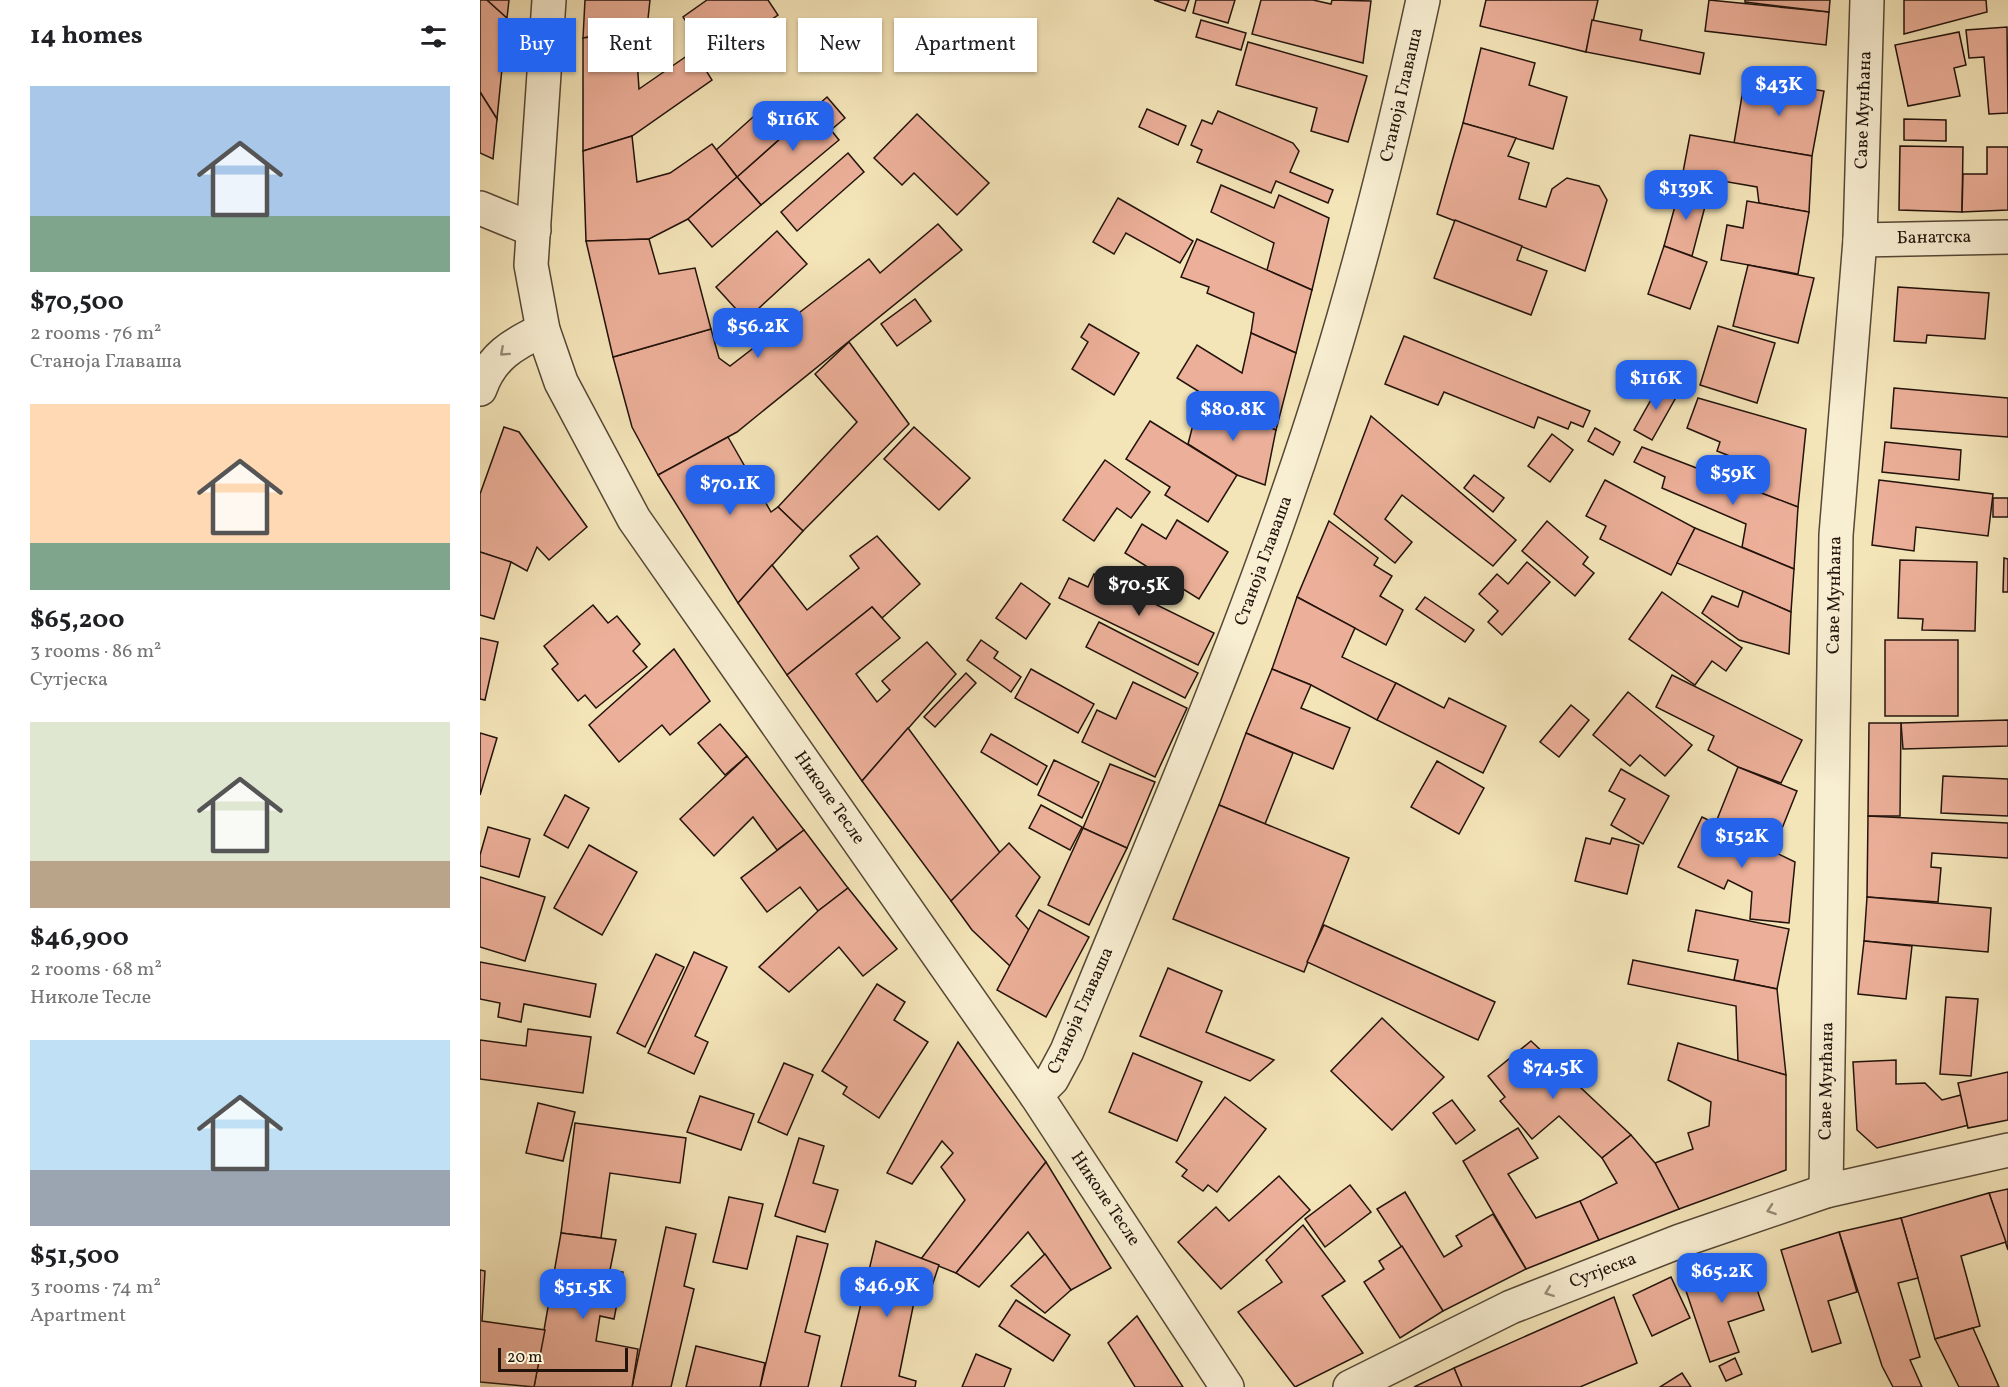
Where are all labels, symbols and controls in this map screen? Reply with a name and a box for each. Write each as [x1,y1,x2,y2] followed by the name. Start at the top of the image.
[30,18,143,54] text: 14 homes
[498,18,576,72] chip: Buy
[588,18,673,72] chip: Rent
[685,18,786,72] chip: Filters
[798,18,882,72] chip: New
[894,18,1037,72] chip: Apartment
[417,20,450,53] icon: filters
[1374,26,1430,164] street label: Станоја Главаша
[1849,50,1879,169] street label: Саве Мунћана
[1743,66,1815,117] pin: $43K
[1755,71,1803,99] text: $43K
[751,101,835,152] pin: $116K
[767,106,819,134] text: $116K
[186,125,294,233] icon: home
[1644,170,1728,221] pin: $139K
[1659,175,1713,203] text: $139K
[1896,225,1972,251] street label: Банатска
[30,284,124,320] text: $70,500
[709,308,807,359] pin: $56.2K
[727,313,789,341] text: $56.2K
[30,320,162,348] text: 2 rooms · 76 m²
[500,345,511,356] one-way arrow
[30,348,182,376] text: Станоја Главаша
[1614,360,1698,411] pin: $116K
[1630,365,1682,393] text: $116K
[1184,391,1282,442] pin: $80.8K
[1200,396,1266,424] text: $80.8K
[186,443,294,551] icon: home
[1697,455,1769,506] pin: $59K
[1710,460,1756,488] text: $59K
[681,465,779,516] pin: $70.1K
[700,470,760,498] text: $70.1K
[1229,492,1299,630] street label: Станоја Главаша
[1821,536,1849,654] street label: Саве Мунћана
[1090,566,1188,617] pin: $70.5K
[1108,571,1170,599] text: $70.5K
[30,602,124,638] text: $65,200
[30,638,161,666] text: 3 rooms · 86 m²
[30,666,108,694] text: Сутјеска
[787,746,871,850] street label: Николе Тесле
[186,761,294,869] icon: home
[1700,818,1784,869] pin: $152K
[1715,823,1769,851] text: $152K
[30,920,129,956] text: $46,900
[1042,943,1120,1079] street label: Станоја Главаша
[30,956,162,984] text: 2 rooms · 68 m²
[30,984,151,1012] text: Николе Тесле
[1813,1022,1841,1140] street label: Саве Мунћана
[1504,1049,1602,1100] pin: $74.5K
[1523,1054,1583,1082] text: $74.5K
[186,1079,294,1187] icon: home
[1064,1147,1146,1251] street label: Николе Тесле
[1766,1203,1777,1216] one-way arrow
[30,1238,119,1274] text: $51,500
[1566,1247,1640,1295] street label: Сутјеска
[1673,1253,1771,1304] pin: $65.2K
[1691,1258,1753,1286] text: $65.2K
[838,1267,936,1318] pin: $46.9K
[534,1269,632,1320] pin: $51.5K
[854,1272,920,1300] text: $46.9K
[30,1274,161,1302] text: 3 rooms · 74 m²
[554,1274,612,1302] text: $51.5K
[1544,1285,1555,1297] one-way arrow
[30,1302,126,1330] text: Apartment
[498,1345,628,1372] scale bar
[507,1347,542,1369] text: 20 m

